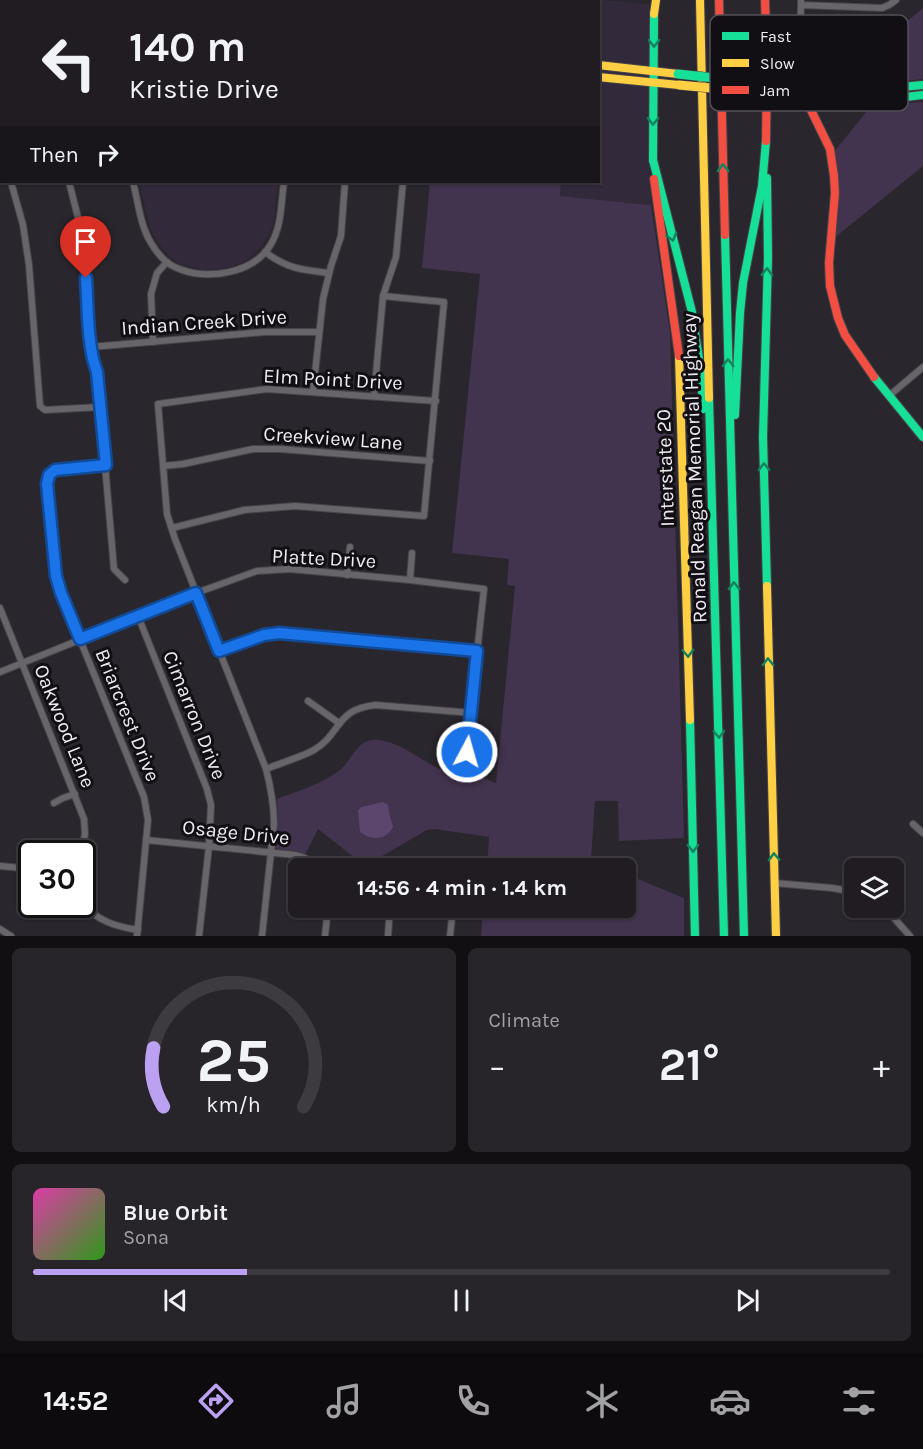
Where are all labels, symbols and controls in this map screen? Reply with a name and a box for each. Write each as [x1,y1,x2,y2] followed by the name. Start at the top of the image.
[710,15,908,111] legend
[129,22,246,72] text: 140 m
[30,24,108,102] icon: left
[760,27,791,46] text: Fast
[648,38,660,47] one-way arrow
[760,54,795,73] text: Slow
[129,73,279,105] text: Kristie Drive
[760,81,790,100] text: Jam
[647,117,659,126] one-way arrow
[91,138,124,171] icon: right
[30,142,79,168] text: Then
[716,163,729,172] one-way arrow
[60,216,111,278] pin
[69,225,102,258] icon: arrive
[665,232,678,242] one-way arrow
[761,267,774,276] one-way arrow
[120,305,288,340] street label: Indian Creek Drive
[678,313,711,623] street label: Ronald Reagan Memorial Highway
[721,358,734,367] one-way arrow
[263,364,403,395] street label: Elm Point Drive
[652,409,679,527] street label: Interstate 20
[263,422,403,455] street label: Creekview Lane
[757,462,770,471] one-way arrow
[271,544,377,573] street label: Platte Drive
[728,582,740,591] one-way arrow
[90,645,165,785] street label: Briarcrest Drive
[158,647,231,783] street label: Cimarron Drive
[682,648,695,657] one-way arrow
[762,657,774,666] one-way arrow
[29,661,100,791] street label: Oakwood Lane
[435,720,499,784] position arrow
[713,730,725,739] one-way arrow
[181,815,291,850] street label: Osage Drive
[18,840,96,918] speed limit sign: 30
[687,843,699,852] one-way arrow
[767,852,780,861] one-way arrow
[844,858,904,918] map controls
[844,858,904,918] button: layers
[357,875,567,901] text: 14:56 · 4 min · 1.4 km
[489,1009,560,1032] text: Climate
[197,1024,271,1097] text: 25
[659,1039,720,1091] text: 21°
[489,1047,506,1085] text: −
[873,1047,890,1085] text: +
[207,1092,261,1117] text: km/h
[123,1200,228,1226] text: Blue Orbit
[123,1226,169,1249] text: Sona
[159,1284,192,1317] icon: previous
[445,1284,478,1317] icon: pause
[731,1284,764,1317] icon: next
[195,1380,237,1422] icon: directions
[323,1380,365,1422] icon: music
[452,1380,494,1422] icon: phone
[581,1380,623,1422] icon: climate
[709,1380,751,1422] icon: car
[838,1380,880,1422] icon: filters
[43,1385,108,1417] text: 14:52

